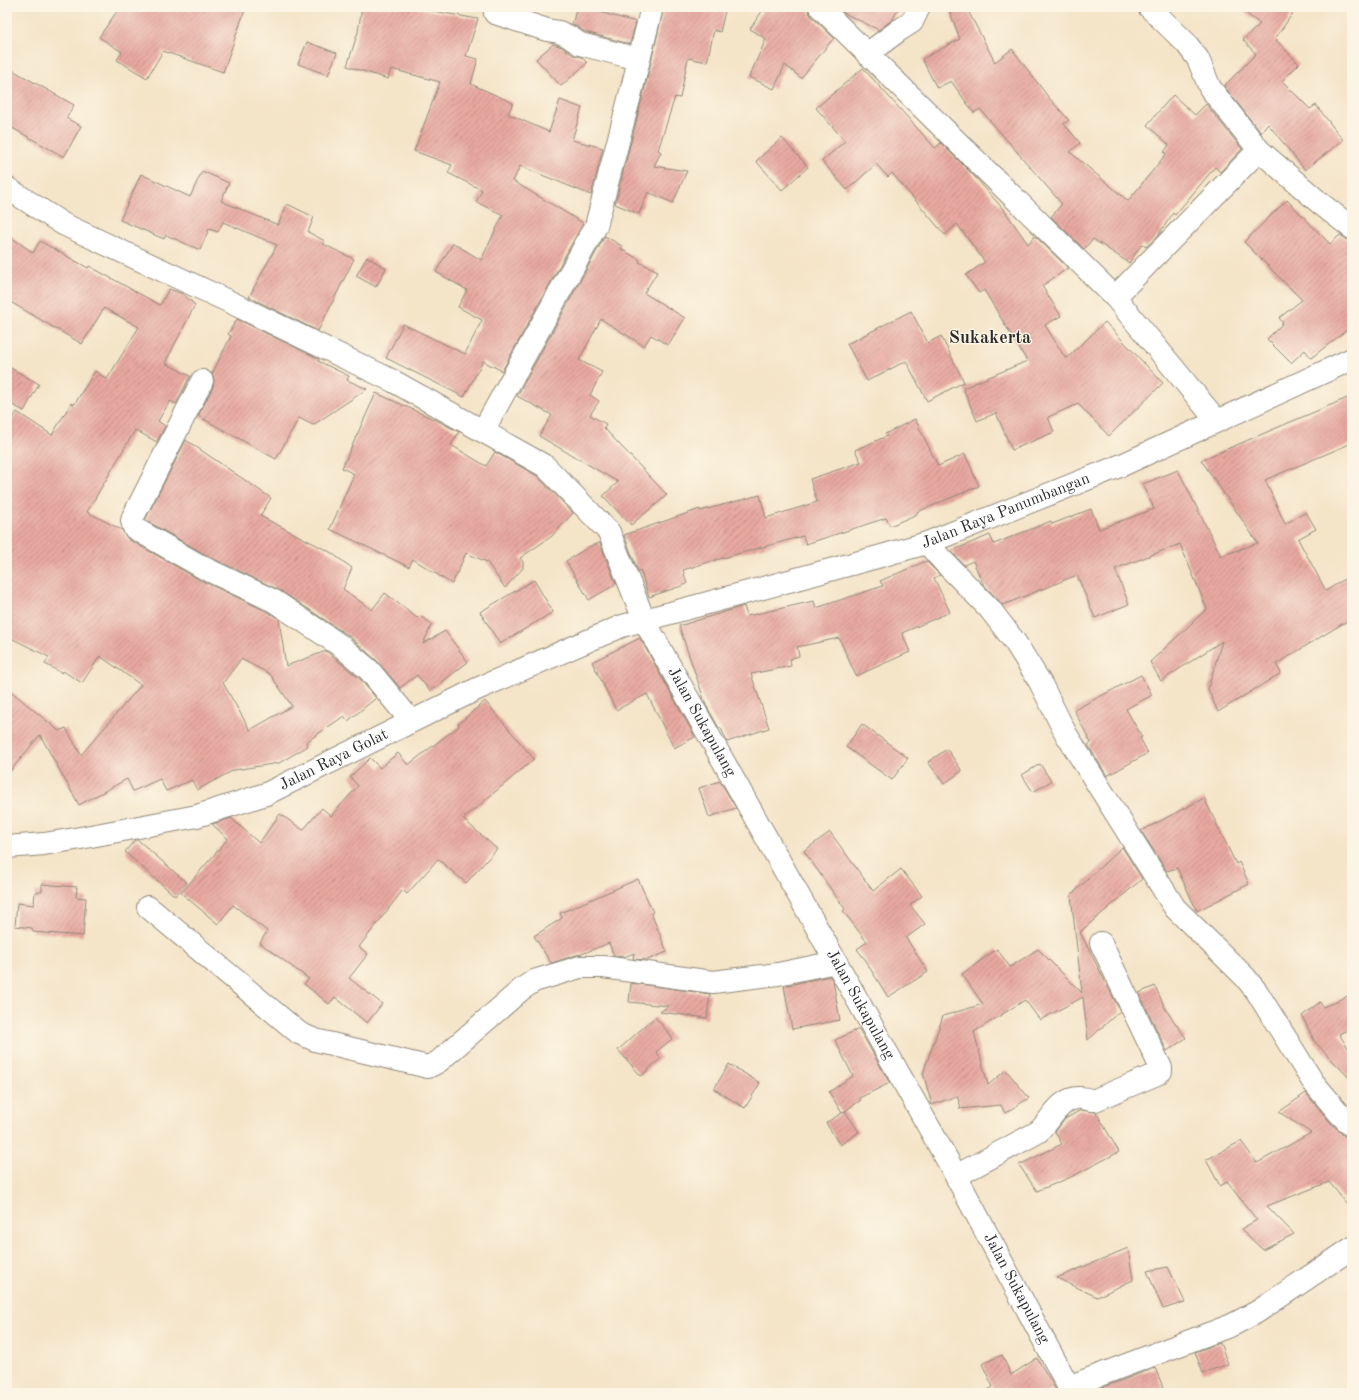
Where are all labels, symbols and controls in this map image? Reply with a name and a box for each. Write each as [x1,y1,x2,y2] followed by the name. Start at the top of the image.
[949,329,1031,347] district label: Sukakerta
[920,471,1093,552] street label: Jalan Raya Panumbangan
[664,665,739,780] street label: Jalan Sukapulang
[277,726,391,794] street label: Jalan Raya Golat
[823,947,897,1062] street label: Jalan Sukapulang
[980,1231,1052,1347] street label: Jalan Sukapulang

